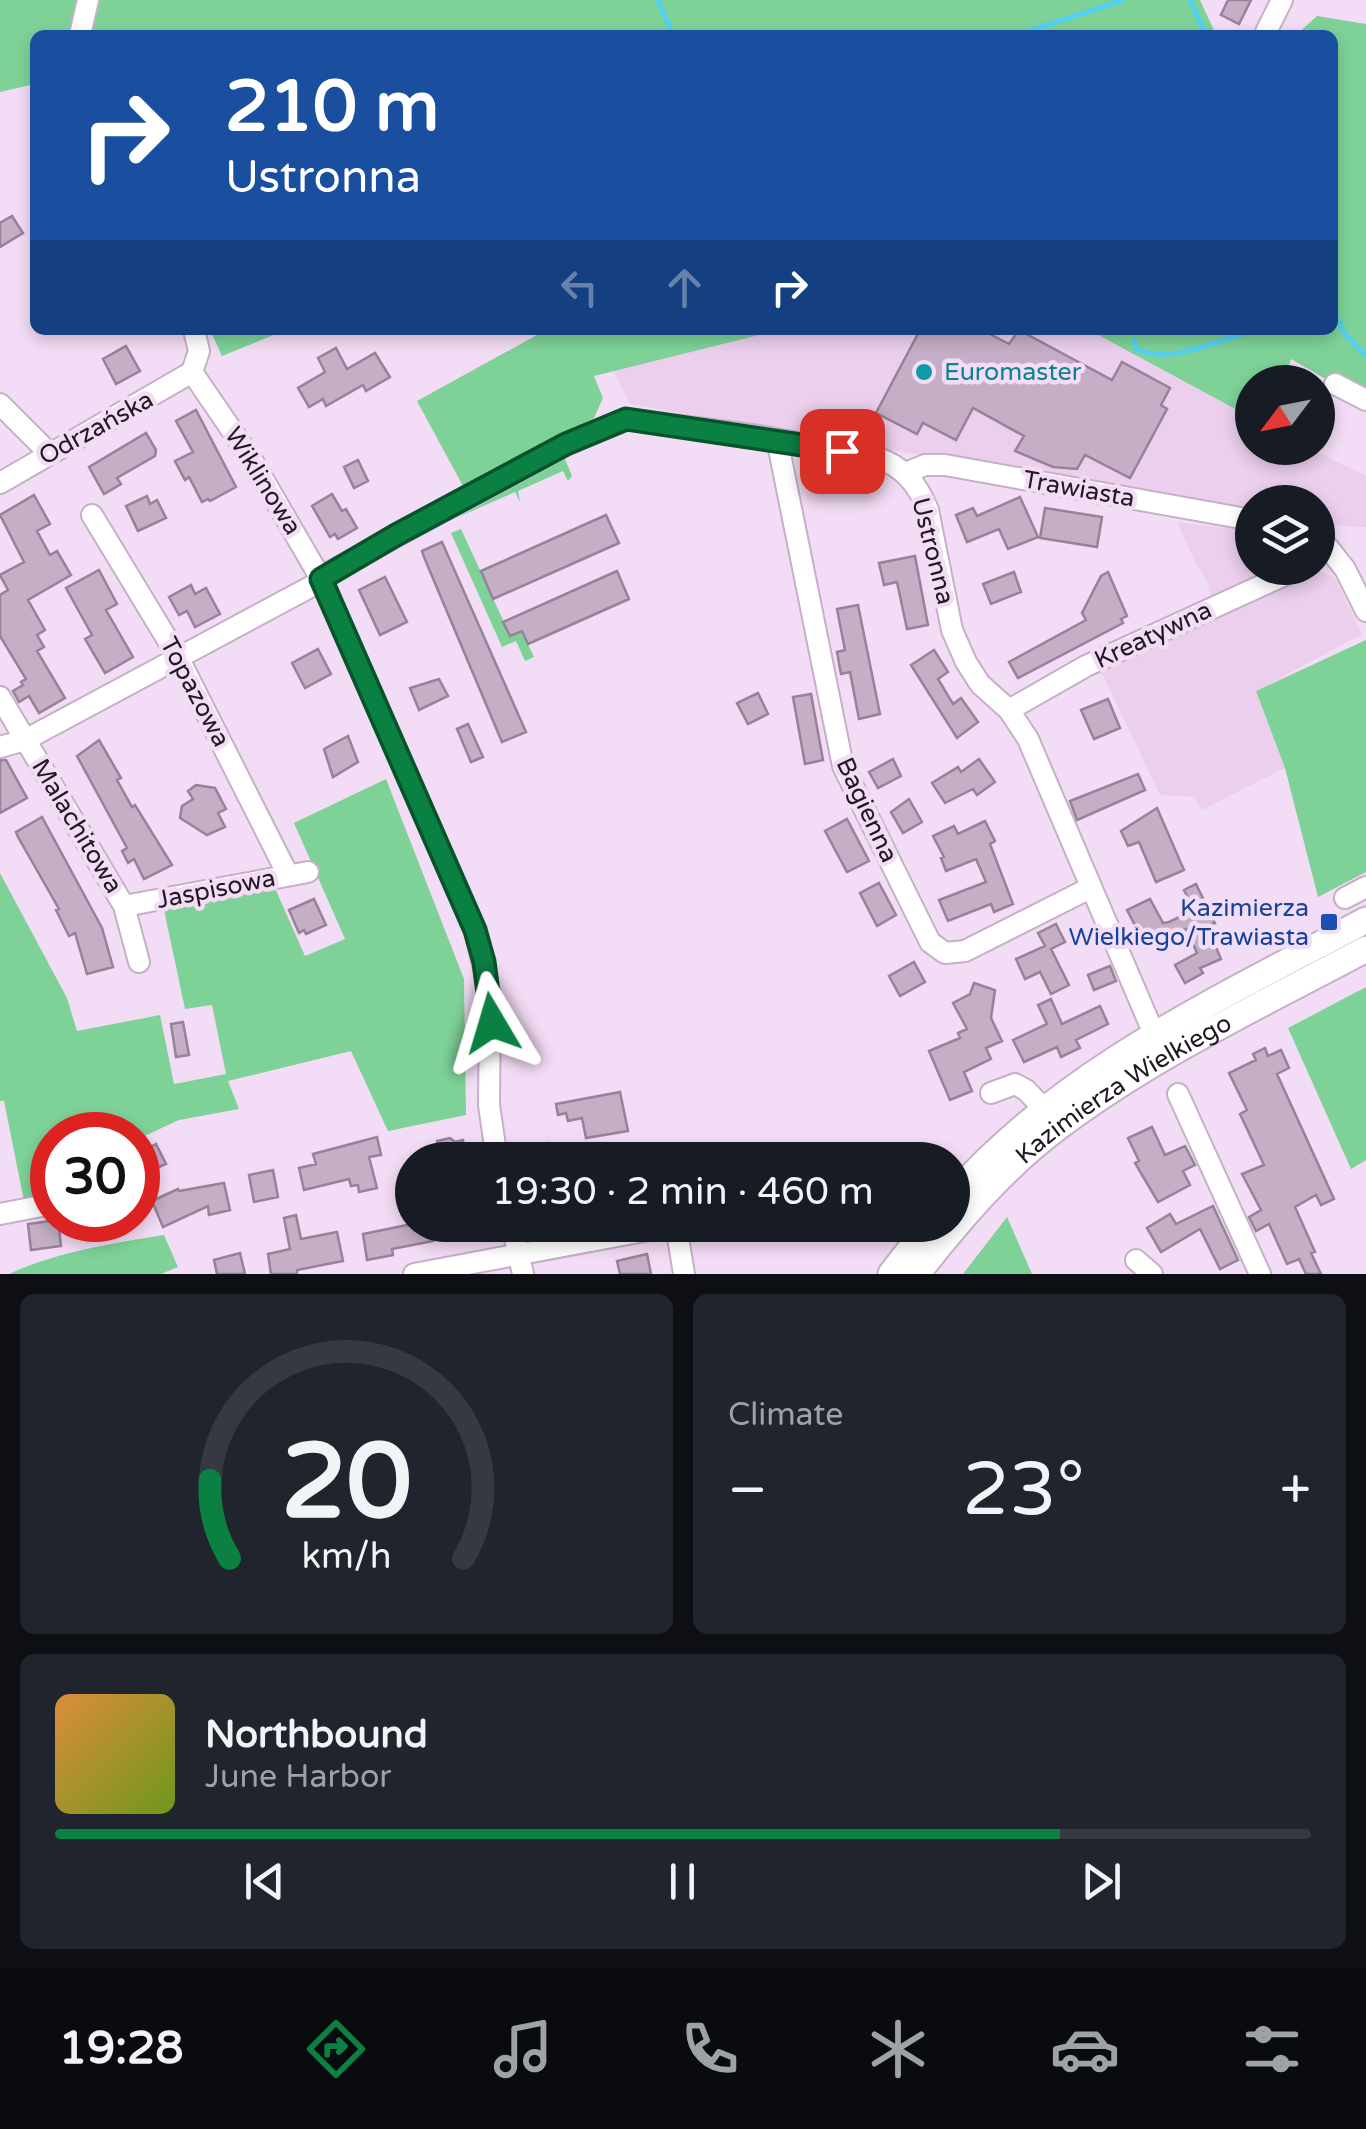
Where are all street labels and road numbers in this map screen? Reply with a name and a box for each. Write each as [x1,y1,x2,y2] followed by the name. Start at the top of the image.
[33,384,159,472] street label: Odrzańska
[218,422,308,540] street label: Wiklinowa
[1021,464,1137,514] street label: Trawiasta
[905,495,961,607] street label: Ustronna
[1090,595,1216,675] street label: Kreatywna
[154,632,236,752] street label: Topazowa
[25,753,129,899] street label: Malachitowa
[830,753,904,867] street label: Bagienna
[154,863,278,915] street label: Jaspisowa
[1009,1008,1237,1170] street label: Kazimierza Wielkiego

